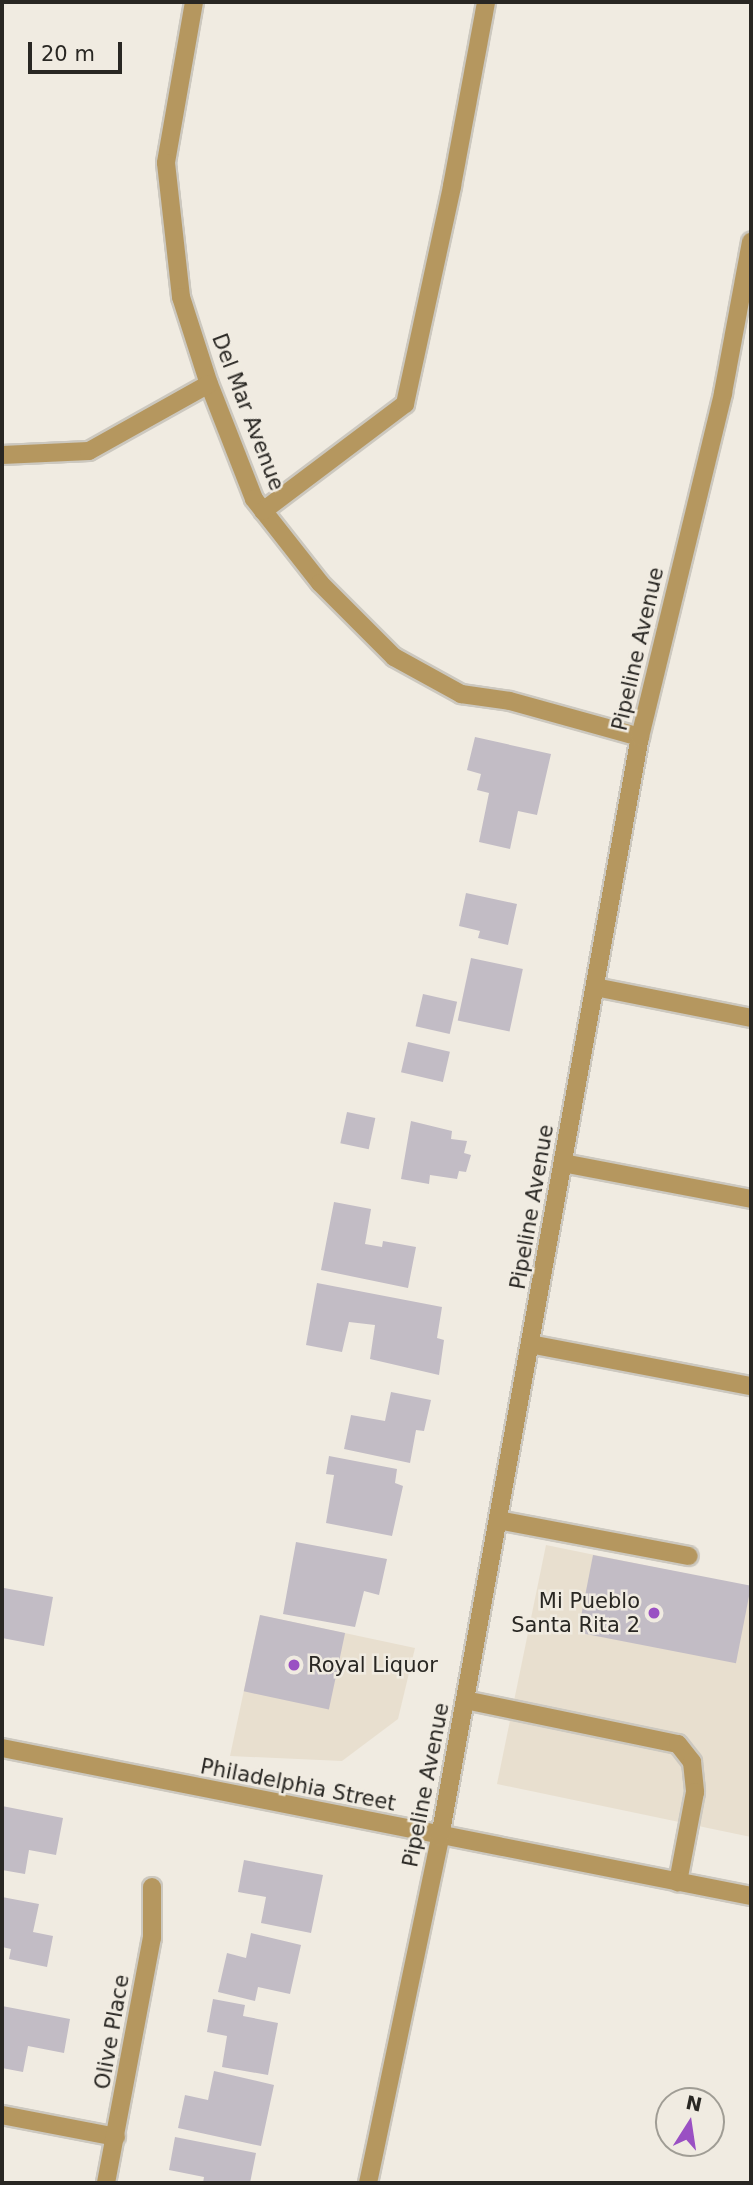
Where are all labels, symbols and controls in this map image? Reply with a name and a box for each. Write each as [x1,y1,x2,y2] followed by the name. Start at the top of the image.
[32,28,126,72] scale bar
[41,42,95,66] text: 20 m
[207,330,289,494] street label: Del Mar Avenue
[607,565,669,733] street label: Pipeline Avenue
[505,1123,559,1291] street label: Pipeline Avenue
[511,1588,640,1638] place label: Mi Pueblo Santa Rita 2
[646,1605,662,1621] marker: Mi Pueblo Santa Rita 2
[308,1652,438,1678] place label: Royal Liquor
[286,1657,302,1673] marker: Royal Liquor
[398,1701,454,1869] street label: Pipeline Avenue
[198,1754,398,1816] street label: Philadelphia Street
[90,1973,134,2091] street label: Olive Place
[655,2087,725,2157] north arrow
[684,2091,704,2116] text: N

